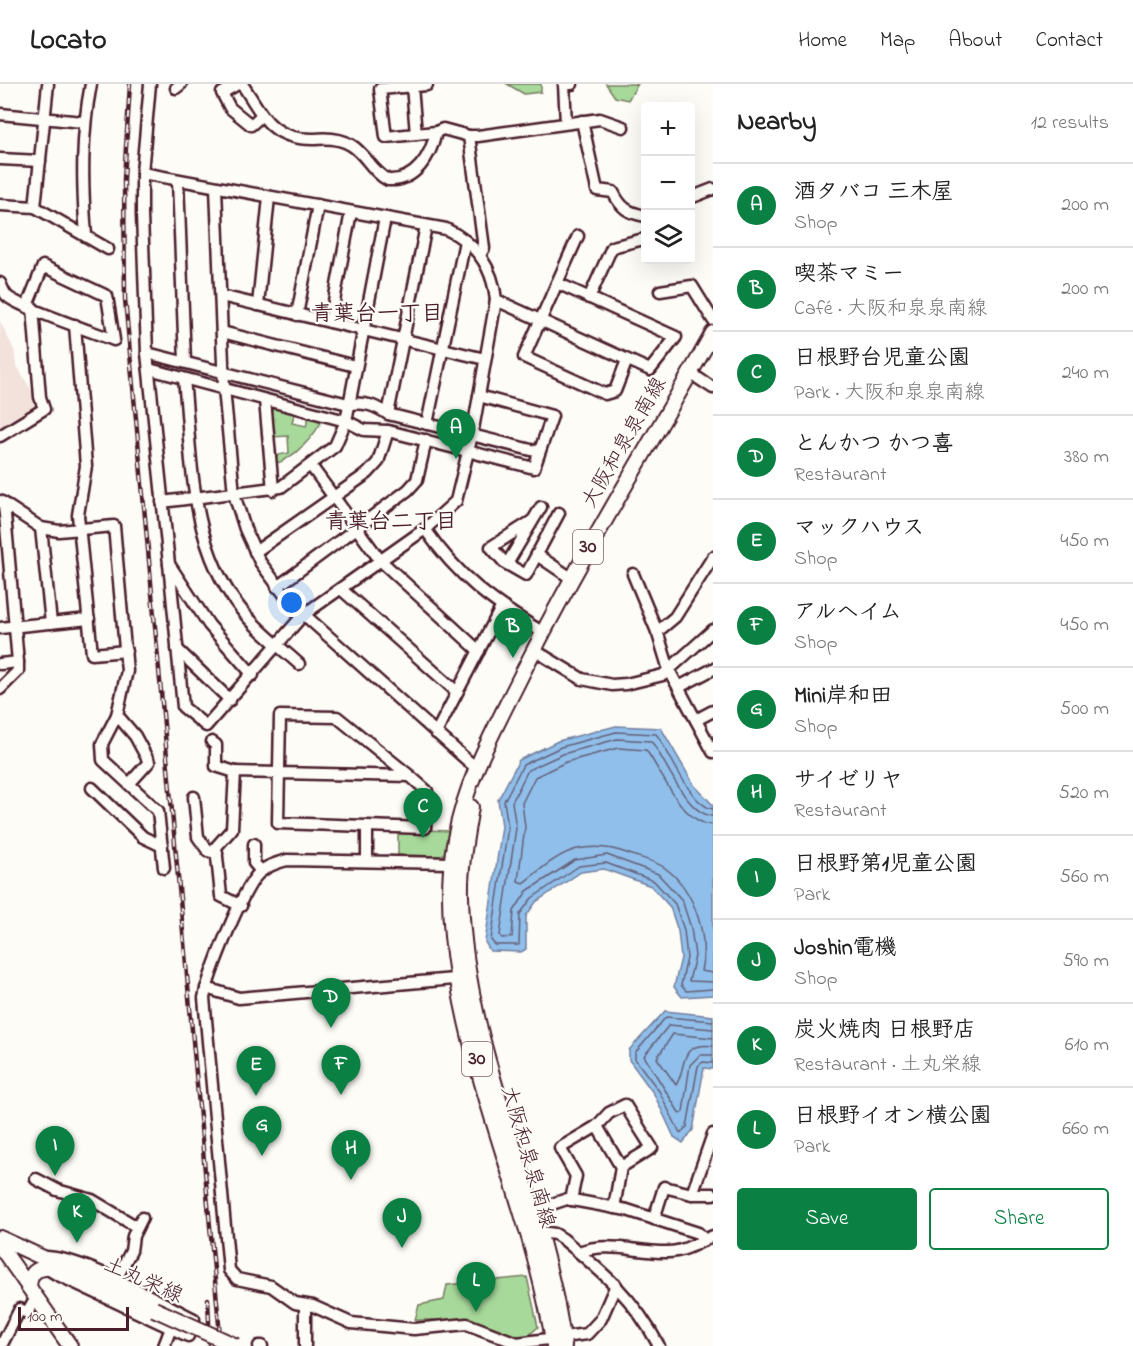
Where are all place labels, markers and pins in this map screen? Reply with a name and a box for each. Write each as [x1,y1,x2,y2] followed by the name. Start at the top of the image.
[436,410,476,459] pin: A
[494,608,532,658] pin: B
[404,788,442,838] pin: C
[312,978,350,1028] pin: D
[236,1046,276,1096] pin: E
[322,1046,360,1095] pin: F
[242,1106,282,1156] pin: G
[36,1126,74,1176] pin: I
[332,1130,370,1180] pin: H
[58,1194,97,1243] pin: K
[382,1198,422,1248] pin: J
[456,1262,496,1312] pin: L

